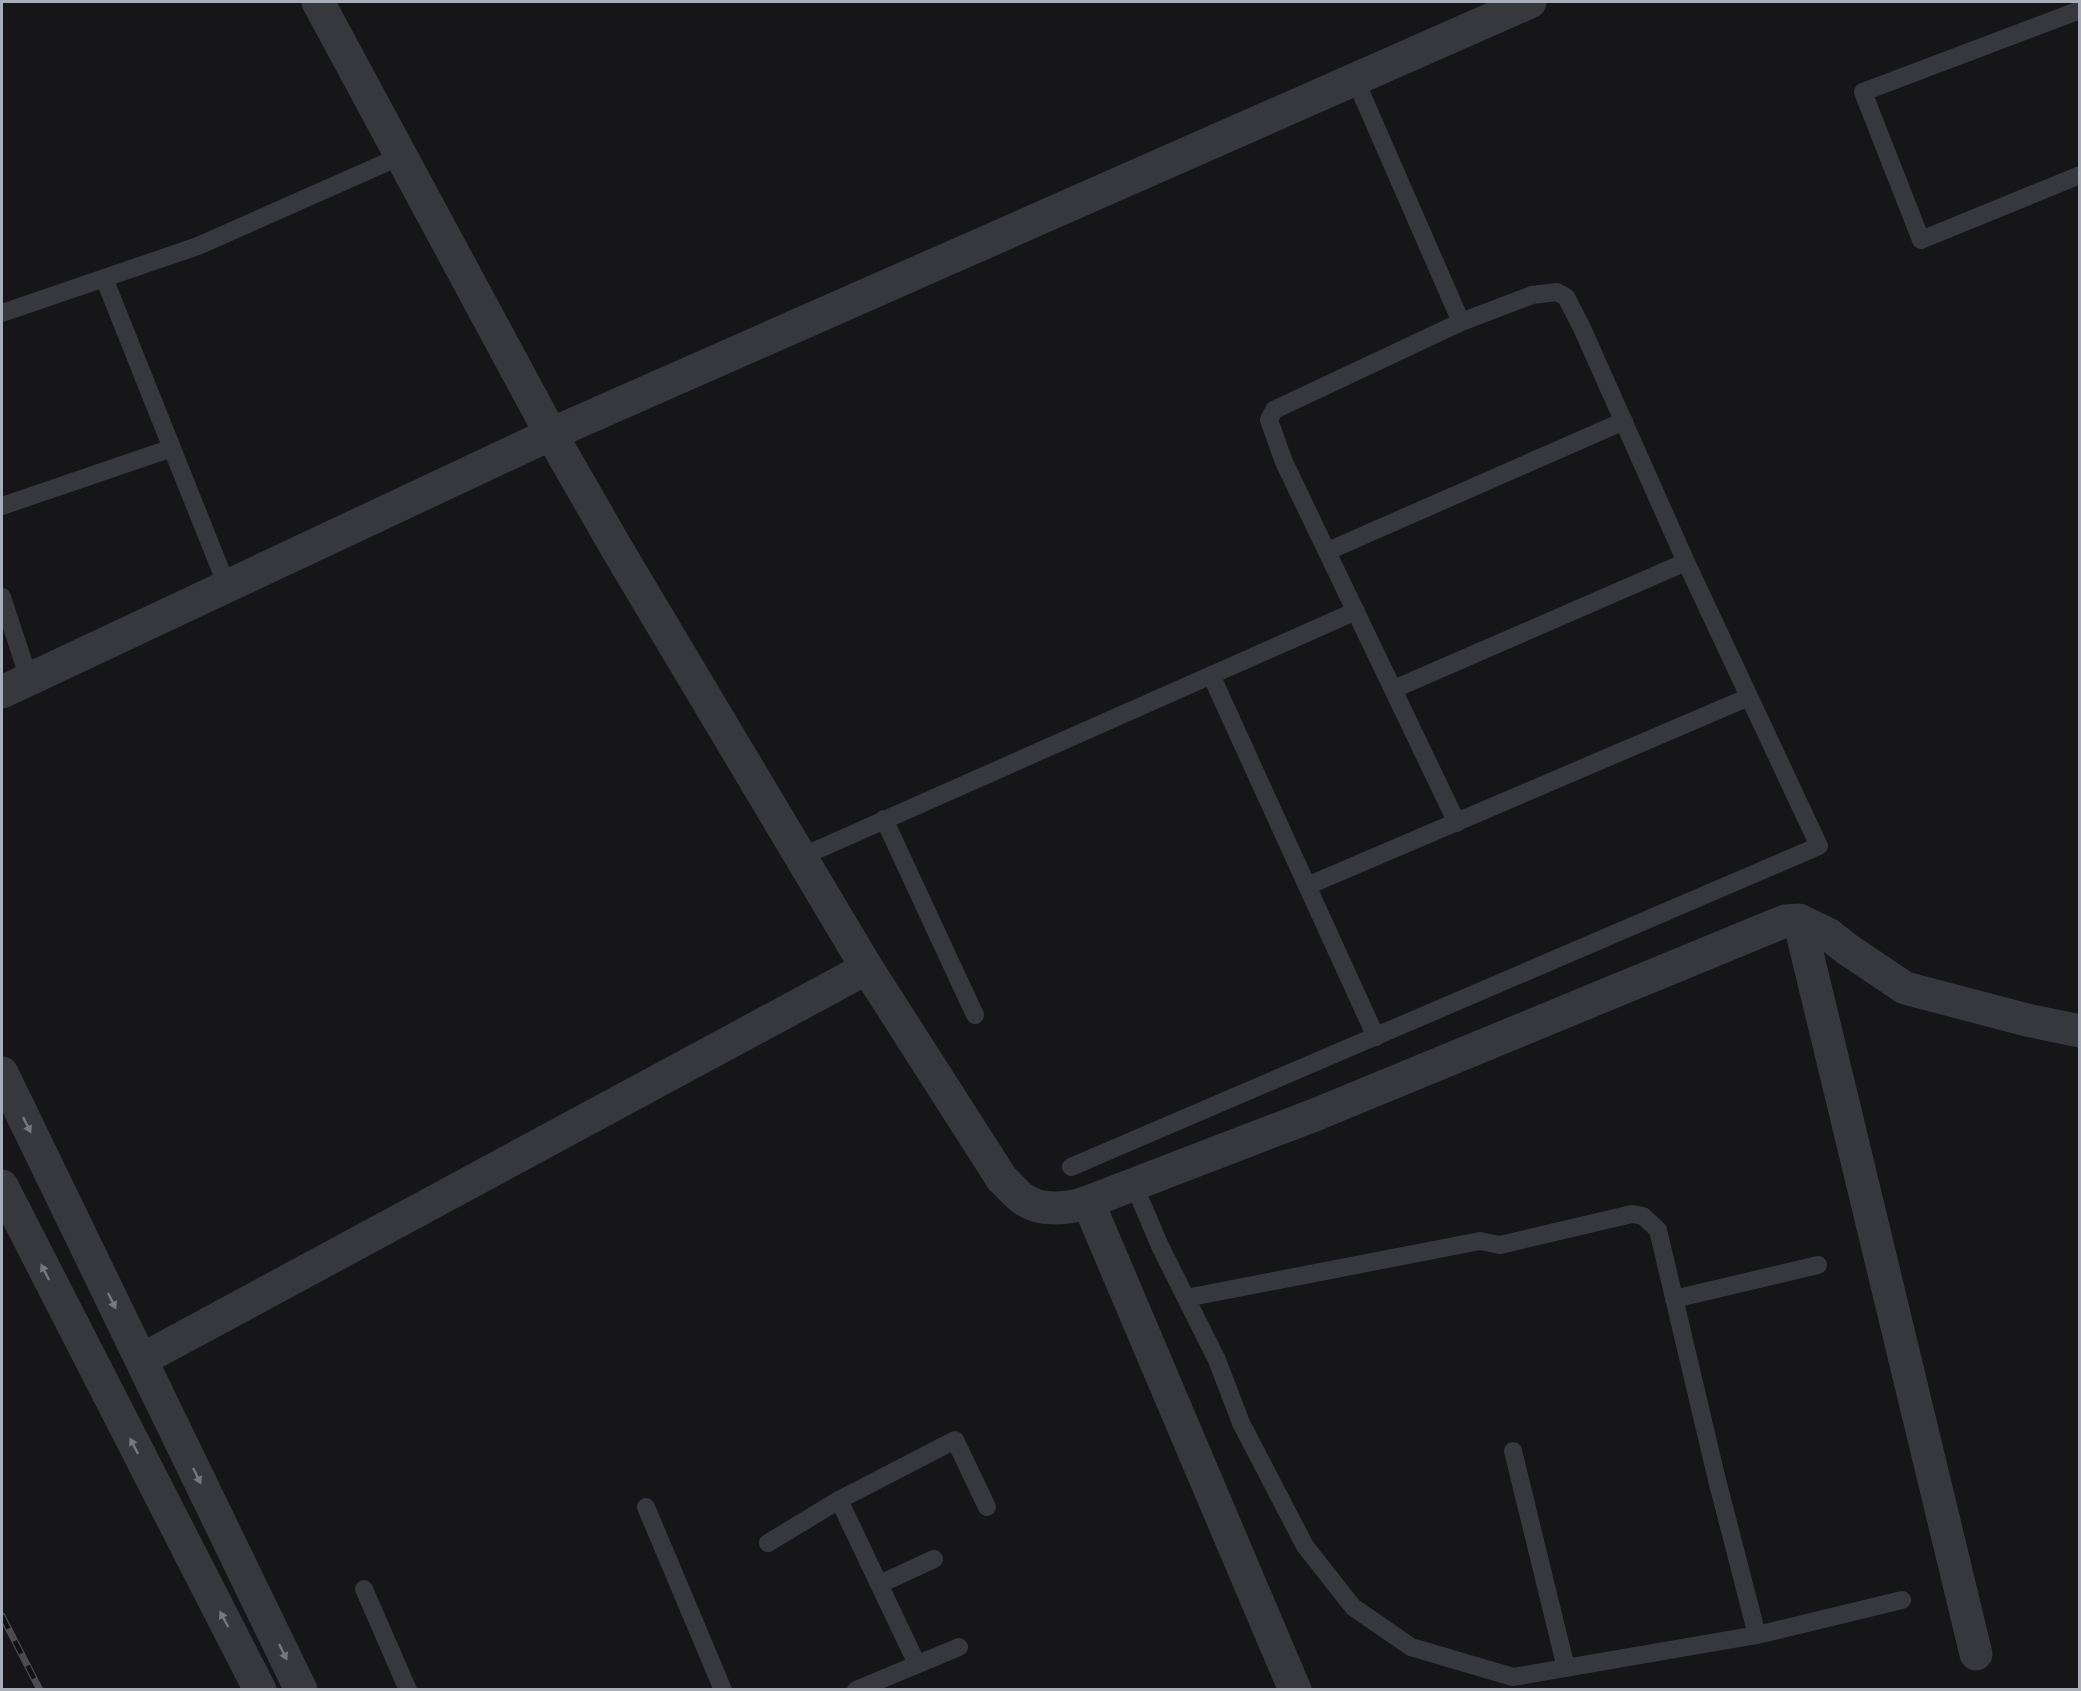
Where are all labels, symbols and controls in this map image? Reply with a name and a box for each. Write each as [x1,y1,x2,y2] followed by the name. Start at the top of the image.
[22,1117,32,1134] one-way arrow
[40,1264,50,1281] one-way arrow
[108,1292,117,1309] one-way arrow
[129,1437,139,1455] one-way arrow
[193,1468,202,1485] one-way arrow
[219,1610,229,1627] one-way arrow
[278,1643,287,1660] one-way arrow

